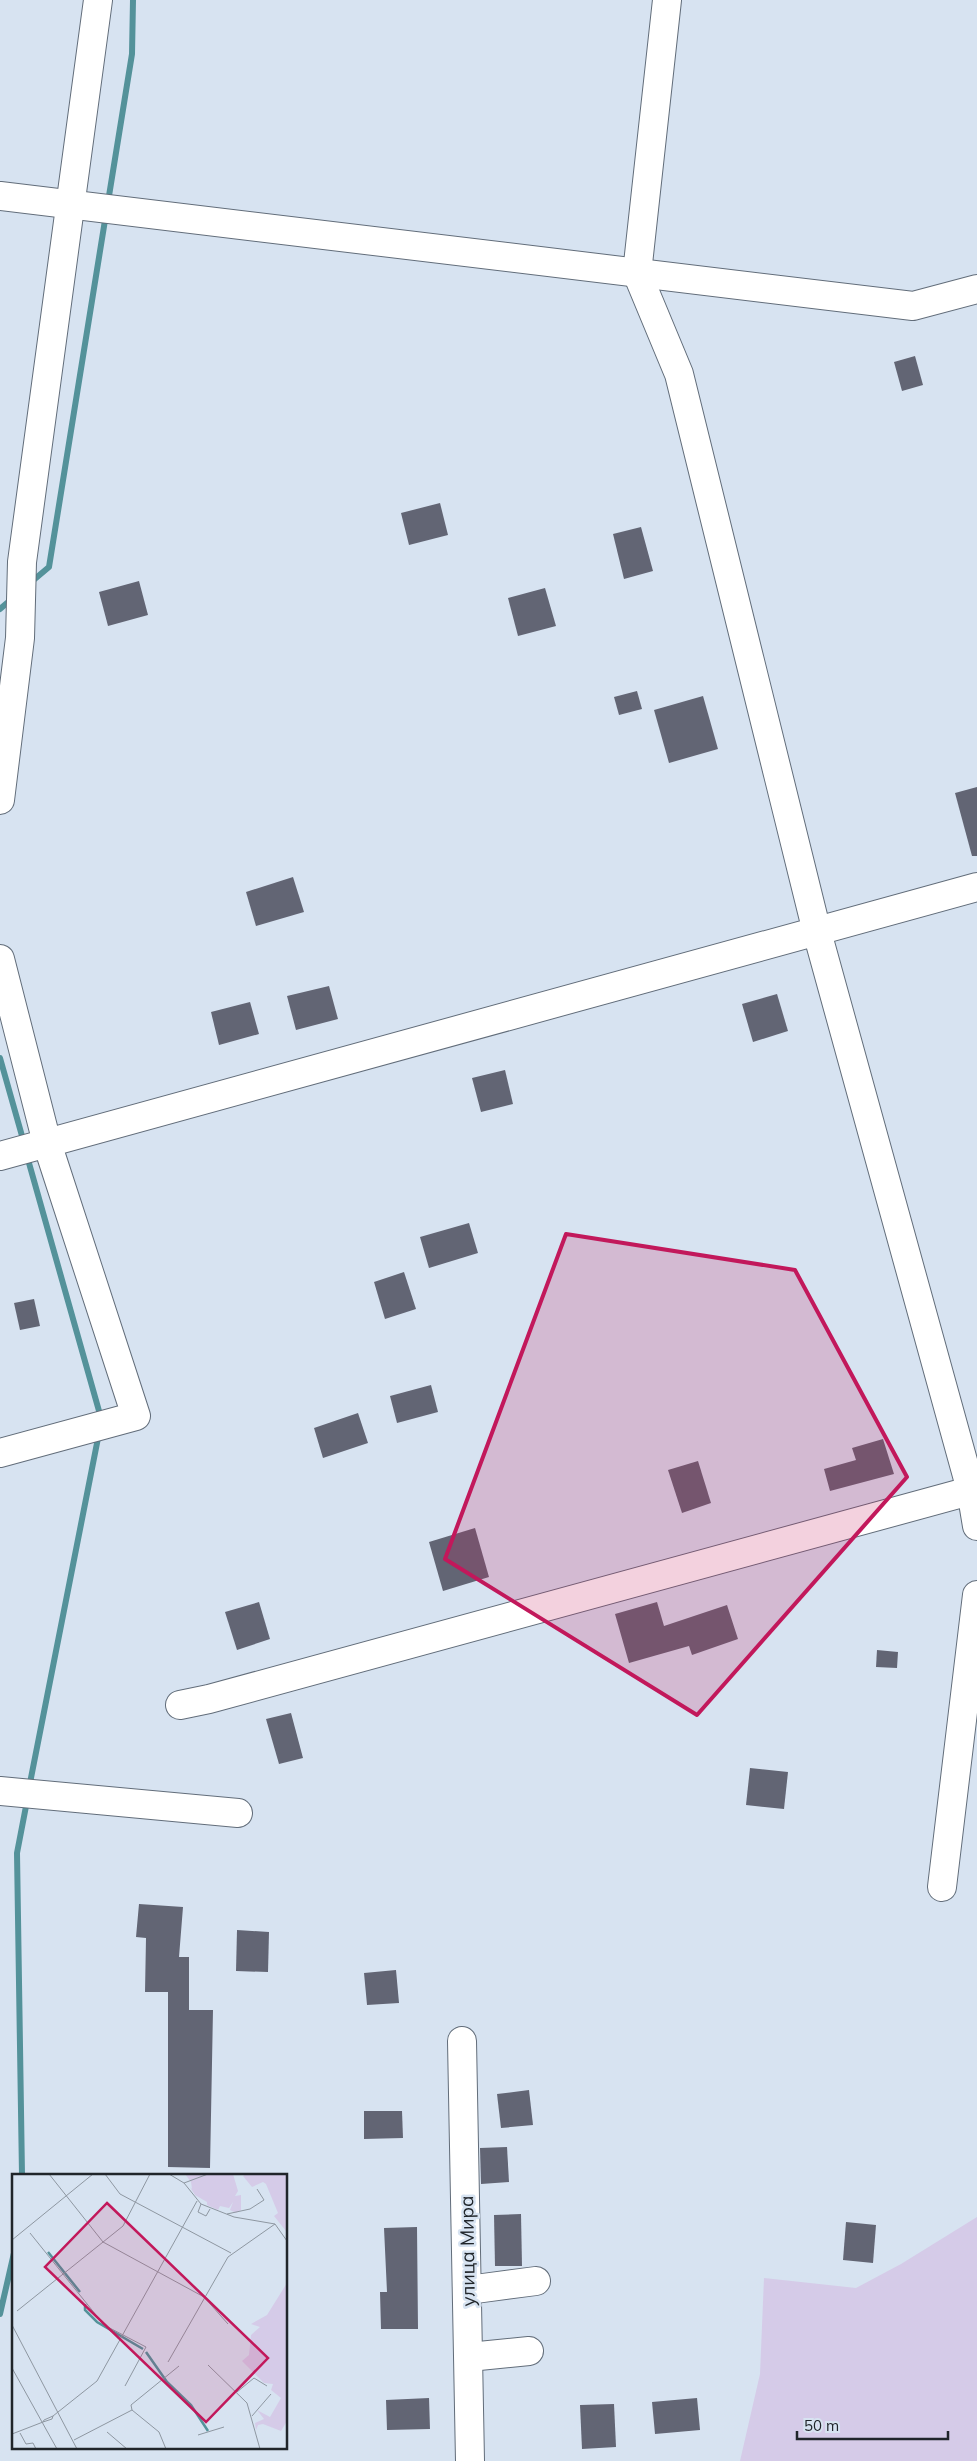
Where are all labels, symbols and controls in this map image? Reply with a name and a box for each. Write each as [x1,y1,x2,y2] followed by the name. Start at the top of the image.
[12,2174,288,2448] inset map
[454,2195,480,2307] street label: улица Мира
[797,2408,948,2440] scale bar
[804,2416,839,2435] text: 50 m

